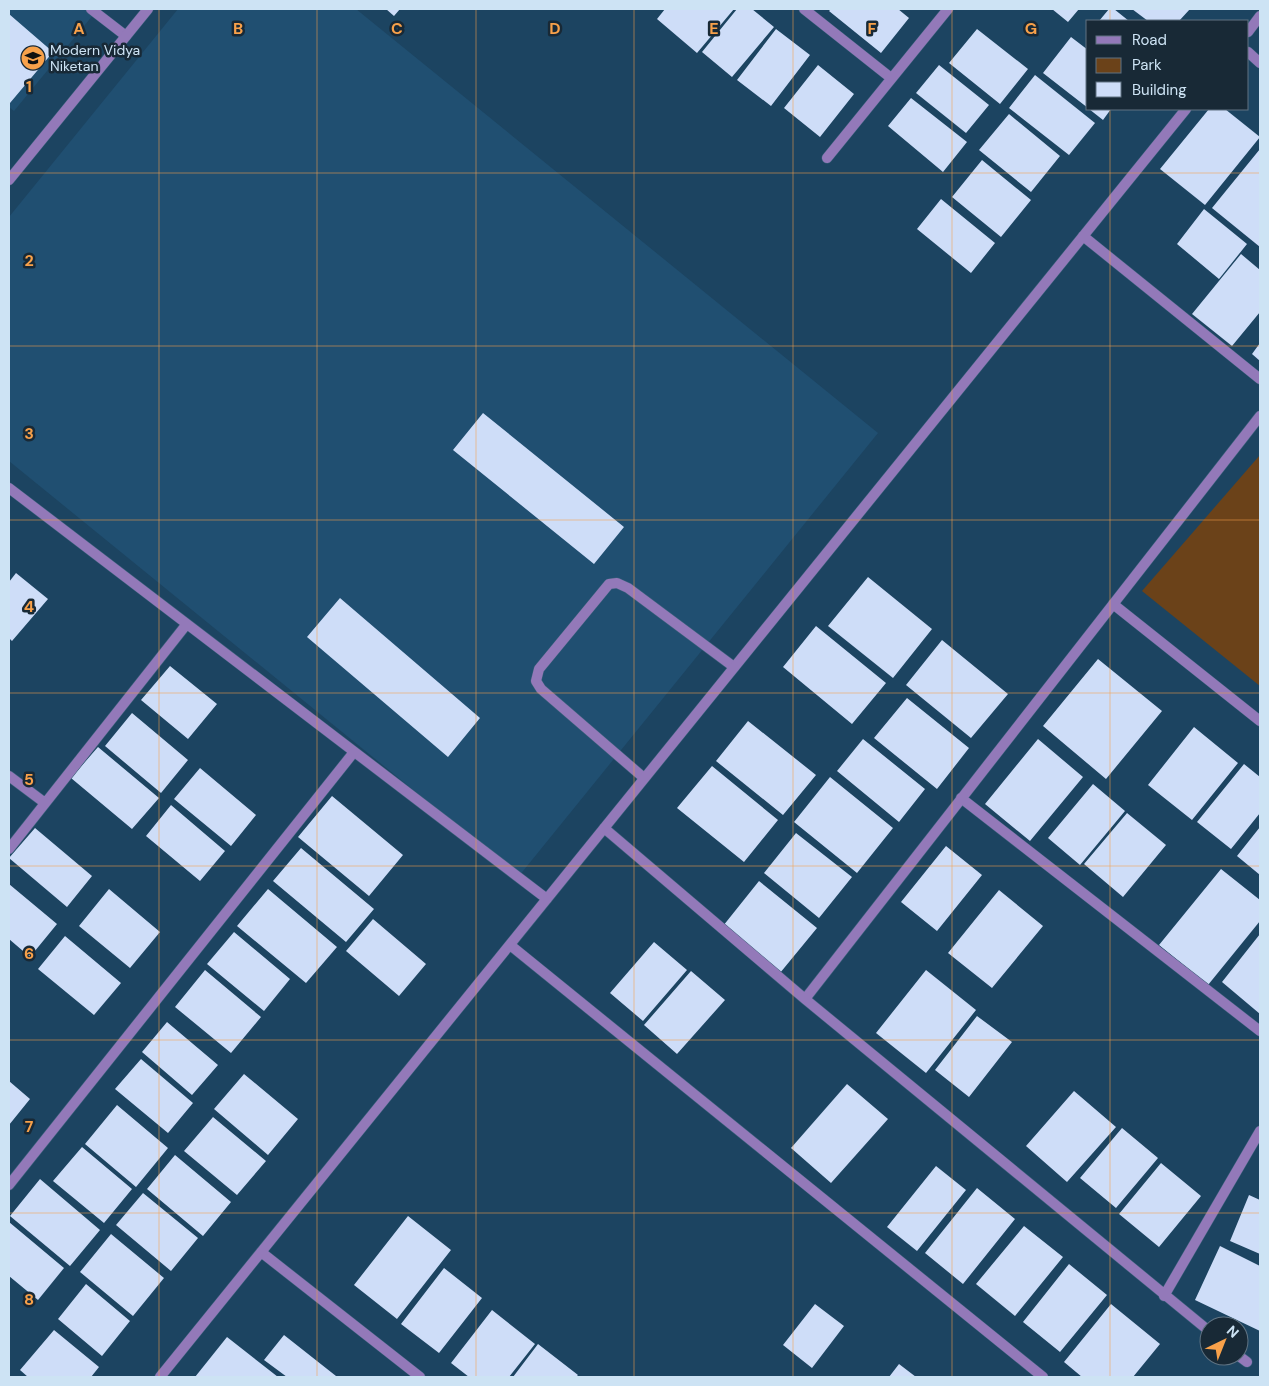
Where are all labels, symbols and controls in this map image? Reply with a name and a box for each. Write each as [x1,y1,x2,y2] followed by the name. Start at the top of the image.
[73,18,85,39] text: A
[233,18,243,39] text: B
[391,18,403,39] text: C
[549,18,561,39] text: D
[709,18,719,39] text: E
[868,18,877,39] text: F
[1025,18,1037,39] text: G
[1086,20,1249,110] legend
[1132,30,1167,50] text: Road
[50,41,140,75] place label: Modern Vidya Niketan
[20,45,46,71] school or university icon: Modern Vidya Niketan
[1132,55,1162,75] text: Park
[26,76,32,97] text: 1
[1132,80,1187,100] text: Building
[24,250,34,271] text: 2
[24,423,34,444] text: 3
[24,596,34,617] text: 4
[24,769,34,790] text: 5
[24,943,34,964] text: 6
[25,1116,34,1137] text: 7
[24,1289,34,1310] text: 8
[1199,1316,1249,1366] north arrow
[1223,1321,1243,1342] text: N

